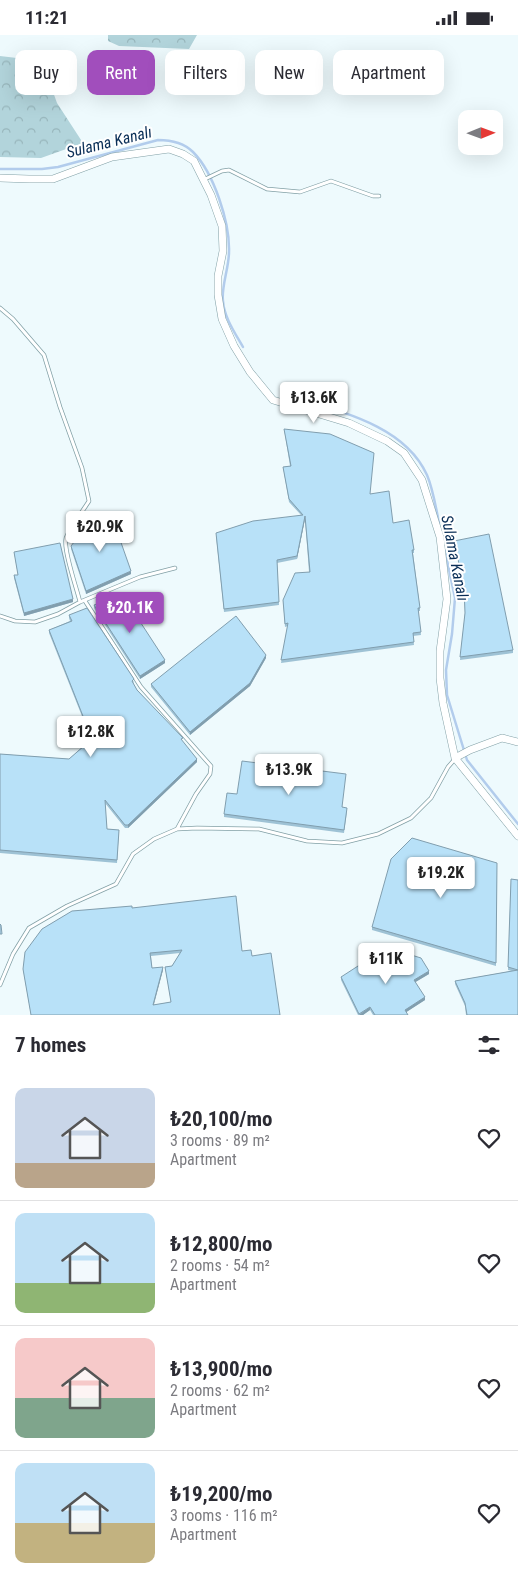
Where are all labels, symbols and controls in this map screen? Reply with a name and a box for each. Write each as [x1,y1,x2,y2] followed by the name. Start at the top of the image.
[25,6,69,29] text: 11:21
[15,50,77,95] chip: Buy
[87,50,155,95] chip: Rent
[165,50,245,95] chip: Filters
[255,50,323,95] chip: New
[333,50,444,95] chip: Apartment
[458,110,502,155] north arrow
[458,110,503,155] map controls
[64,122,154,162] water label: Sulama Kanalı
[273,381,355,424] pin: ₺13.6K
[291,388,337,407] text: ₺13.6K
[59,511,141,553] pin: ₺20.9K
[437,513,473,603] water label: Sulama Kanalı
[77,517,123,536] text: ₺20.9K
[89,591,171,634] pin: ₺20.1K
[107,598,153,617] text: ₺20.1K
[50,715,132,758] pin: ₺12.8K
[68,722,114,741] text: ₺12.8K
[248,753,330,796] pin: ₺13.9K
[266,760,312,779] text: ₺13.9K
[400,857,482,899] pin: ₺19.2K
[418,863,464,882] text: ₺19.2K
[356,943,416,985] pin: ₺11K
[369,949,403,968] text: ₺11K
[475,1031,503,1059] icon: filters
[15,1033,86,1057] text: 7 homes
[170,1107,273,1131] text: ₺20,100/mo
[55,1108,115,1168] icon: home
[475,1124,503,1152] icon: heart
[170,1131,270,1150] text: 3 rooms · 89 m²
[170,1150,237,1169] text: Apartment
[170,1232,273,1256] text: ₺12,800/mo
[55,1233,115,1293] icon: home
[475,1249,503,1277] icon: heart
[170,1256,270,1275] text: 2 rooms · 54 m²
[170,1275,237,1294] text: Apartment
[170,1357,273,1381] text: ₺13,900/mo
[55,1358,115,1418] icon: home
[475,1374,503,1402] icon: heart
[170,1381,270,1400] text: 2 rooms · 62 m²
[170,1400,237,1419] text: Apartment
[170,1482,273,1506] text: ₺19,200/mo
[55,1483,115,1543] icon: home
[475,1499,503,1527] icon: heart
[170,1506,278,1525] text: 3 rooms · 116 m²
[170,1525,237,1544] text: Apartment

